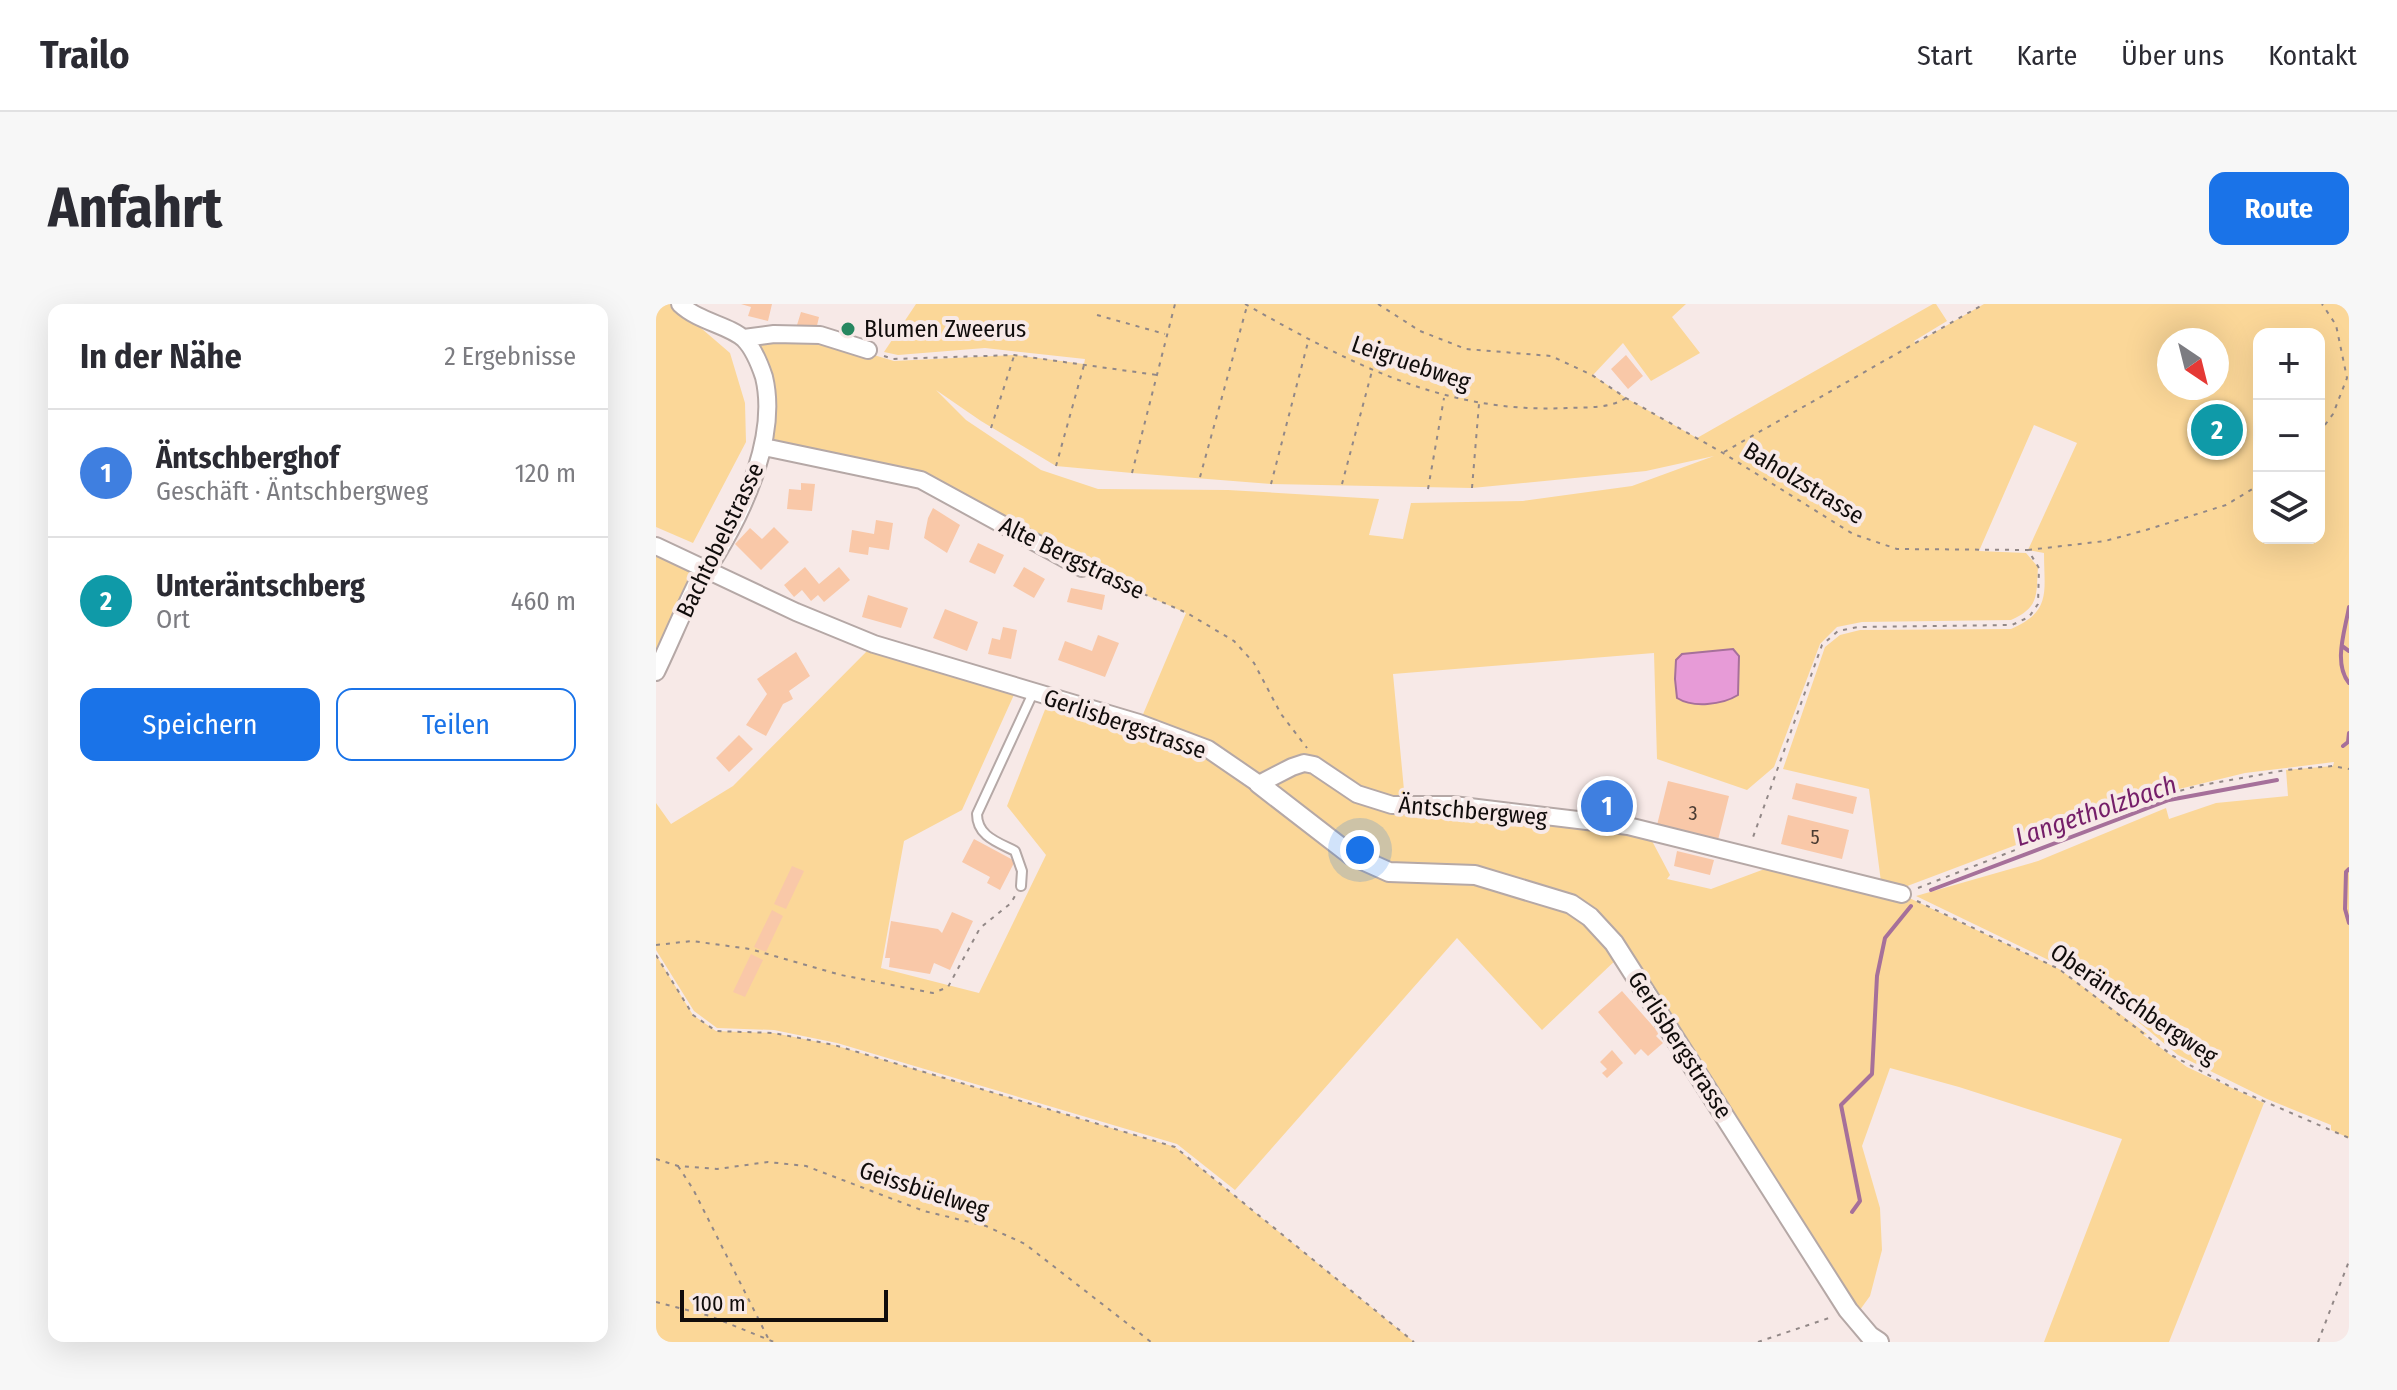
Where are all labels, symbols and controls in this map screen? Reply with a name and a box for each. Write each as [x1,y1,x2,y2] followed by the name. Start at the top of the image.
[40,32,130,78] text: Trailo
[1917,39,1973,72] text: Start
[2017,39,2077,72] text: Karte
[2121,39,2224,72] text: Über uns
[2268,39,2357,72] text: Kontakt
[2209,172,2349,245] button: Route
[48,175,222,242] text: Anfahrt
[864,315,1026,343] place label: Blumen Zweerus
[839,320,857,338] marker: Blumen Zweerus
[2157,328,2229,400] north arrow
[2253,328,2325,544] map controls
[2253,328,2325,400] button: +
[1348,330,1475,397] street label: Leigruebweg
[80,336,242,377] text: In der Nähe
[444,341,576,372] text: 2 Ergebnisse
[2191,400,2243,460] pin: 2
[2253,400,2325,472] button: −
[1739,436,1869,530] street label: Baholzstrasse
[156,440,339,476] text: Äntschberghof
[101,458,112,489] text: 1
[515,458,576,489] text: 120 m
[671,458,769,622] street label: Bachtobelstrasse
[2253,472,2325,544] button: layers
[156,476,428,507] text: Geschäft · Äntschbergweg
[995,511,1149,605] street label: Alte Bergstrasse
[156,568,365,604] text: Unteräntschberg
[100,586,112,617] text: 2
[511,586,576,617] text: 460 m
[156,604,190,635] text: Ort
[1040,683,1210,765] street label: Gerlisbergstrasse
[80,688,320,761] button: Speichern
[336,688,576,761] button: Teilen
[2011,769,2181,853] water label: Langetholzbach
[1581,776,1633,836] pin: 1
[1398,791,1549,832] street label: Äntschbergweg
[1688,801,1698,825] house number: 3
[1810,825,1820,849] house number: 5
[1340,830,1380,870] your location
[2045,938,2223,1071] street label: Oberäntschbergweg
[1622,966,1738,1124] street label: Gerlisbergstrasse
[856,1156,993,1224] street label: Geissbüelweg
[680,1286,888,1322] scale bar
[692,1290,746,1317] text: 100 m

